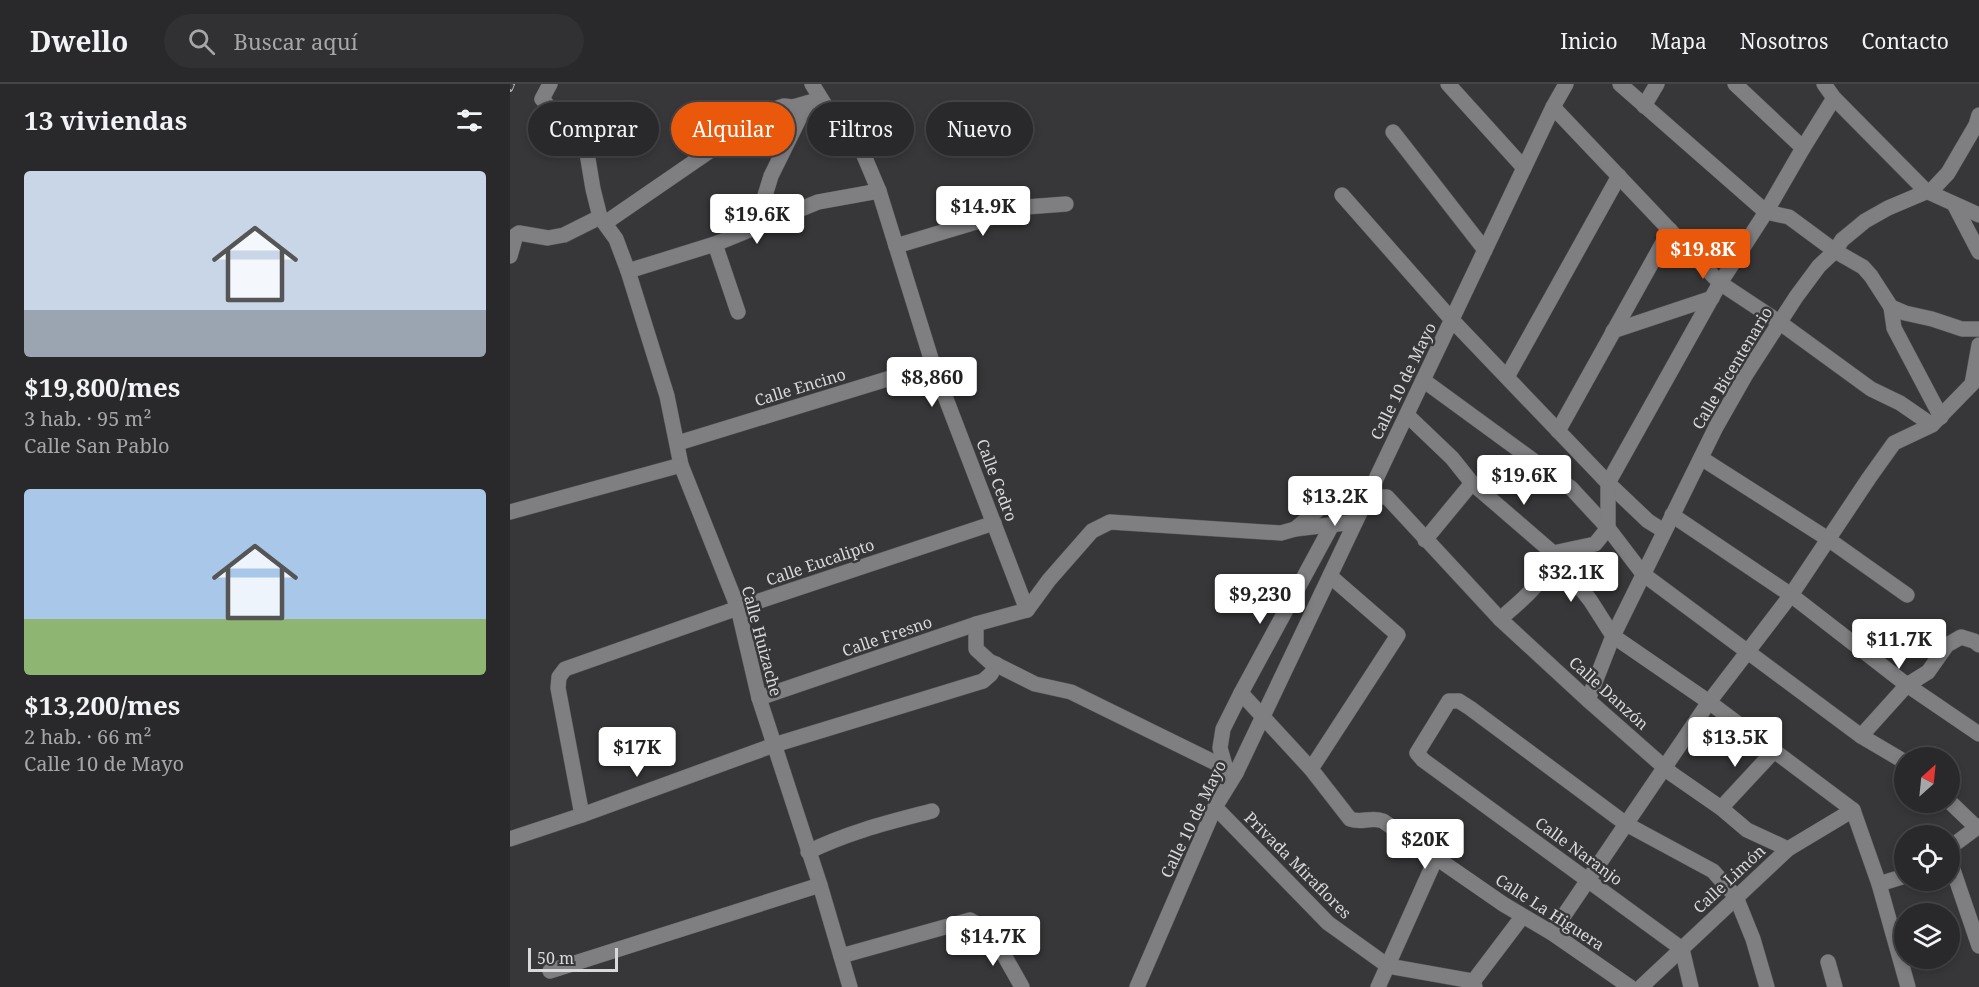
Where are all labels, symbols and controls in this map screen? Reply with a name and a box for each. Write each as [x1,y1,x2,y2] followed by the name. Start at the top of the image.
[164,14,584,68] search box
[30,22,128,60] text: Dwello
[185,25,218,58] icon: search
[233,26,358,56] text: Buscar aquí
[1560,27,1618,55] text: Inicio
[1651,27,1707,55] text: Mapa
[1740,27,1828,55] text: Nosotros
[1861,27,1949,55] text: Contacto
[24,102,187,138] text: 13 viviendas
[528,102,659,156] chip: Comprar
[671,102,795,156] chip: Alquilar
[807,102,914,156] chip: Filtros
[926,102,1033,156] chip: Nuevo
[453,104,486,137] icon: filters
[934,186,1032,237] pin: $14.9K
[950,192,1016,219] text: $14.9K
[708,194,806,245] pin: $19.6K
[724,200,790,227] text: $19.6K
[201,210,309,318] icon: home
[1654,229,1752,280] pin: $19.8K
[1670,235,1736,262] text: $19.8K
[1687,303,1777,433] street label: Calle Bicentenario
[1365,319,1441,443] street label: Calle 10 de Mayo
[883,357,981,408] pin: $8,860
[752,363,848,411] street label: Calle Encino
[901,363,963,390] text: $8,860
[24,369,180,405] text: $19,800/mes
[24,405,151,432] text: 3 hab. · 95 m²
[24,432,169,459] text: Calle San Pablo
[971,436,1023,524] street label: Calle Cedro
[1475,455,1573,506] pin: $19.6K
[1491,461,1557,488] text: $19.6K
[1286,476,1384,527] pin: $13.2K
[1302,482,1368,509] text: $13.2K
[201,528,309,636] icon: home
[763,533,877,591] street label: Calle Eucalipto
[1522,552,1620,603] pin: $32.1K
[1538,558,1604,585] text: $32.1K
[1211,574,1309,625] pin: $9,230
[1229,580,1291,607] text: $9,230
[737,583,787,699] street label: Calle Huizache
[839,610,935,662] street label: Calle Fresno
[1850,619,1948,670] pin: $11.7K
[1866,625,1932,652] text: $11.7K
[1564,651,1654,735] street label: Calle Danzón
[24,687,180,723] text: $13,200/mes
[1686,717,1784,768] pin: $13.5K
[24,723,151,750] text: 2 hab. · 66 m²
[1702,723,1768,750] text: $13.5K
[601,727,673,778] pin: $17K
[613,733,661,760] text: $17K
[1894,747,1960,813] north arrow
[1894,747,1960,969] map controls
[24,750,184,777] text: Calle 10 de Mayo
[1155,757,1231,881] street label: Calle 10 de Mayo
[1240,807,1356,923] street label: Privada Miraflores
[1531,812,1627,890] street label: Calle Naranjo
[1389,819,1461,870] pin: $20K
[1401,825,1449,852] text: $20K
[1894,825,1960,891] button: locate
[1688,840,1770,918] street label: Calle Limón
[1491,868,1609,956] street label: Calle La Higuera
[1894,903,1960,969] button: layers
[944,916,1042,967] pin: $14.7K
[960,922,1026,949] text: $14.7K
[528,945,618,972] scale bar
[537,947,574,969] text: 50 m

